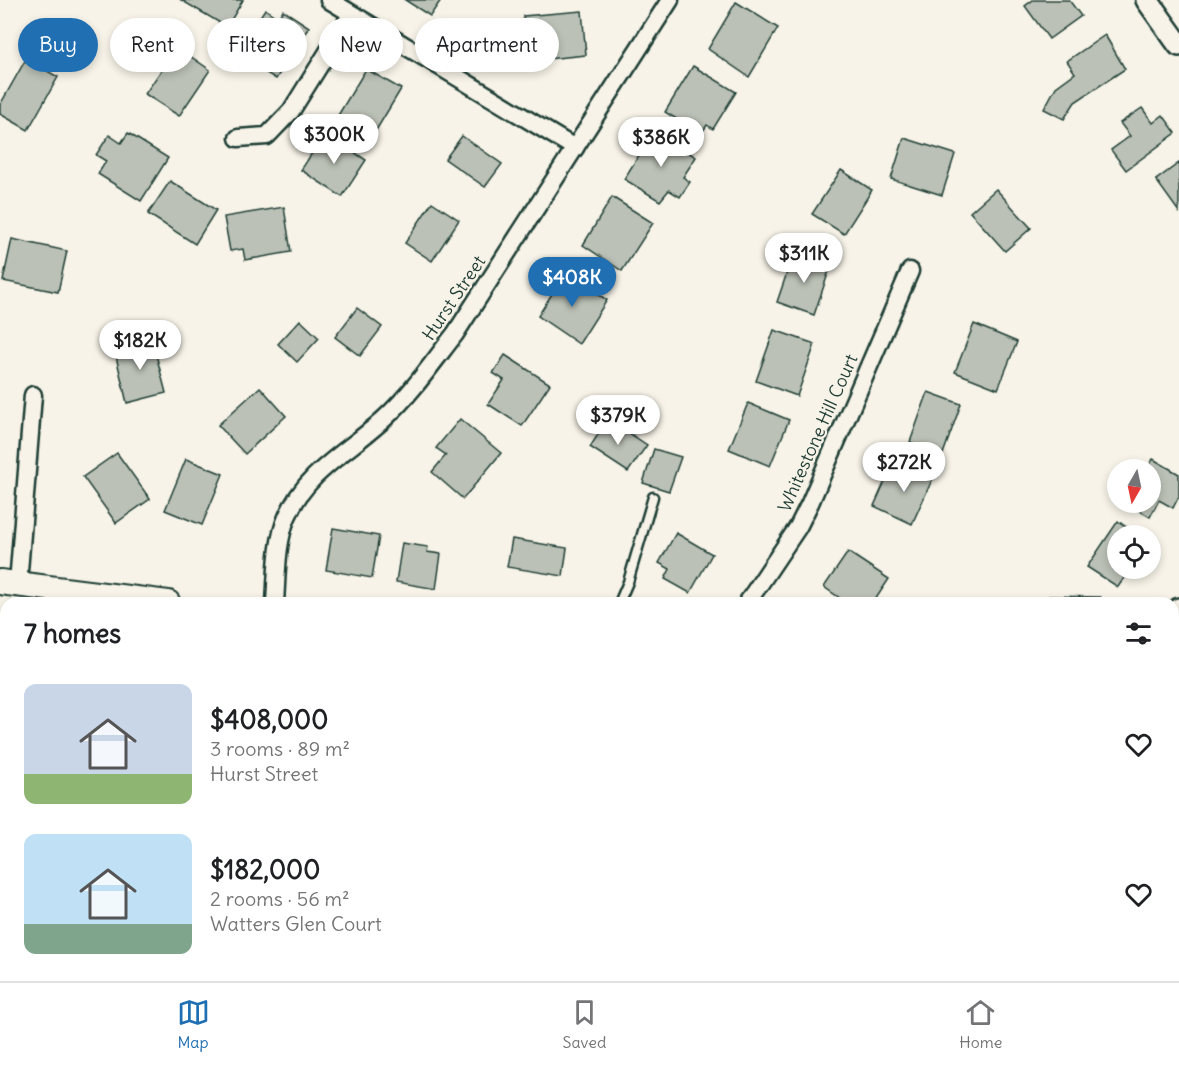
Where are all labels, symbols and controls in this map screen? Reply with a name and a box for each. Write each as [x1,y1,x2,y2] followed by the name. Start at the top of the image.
[18,18,98,72] chip: Buy
[110,18,195,72] chip: Rent
[207,18,307,72] chip: Filters
[319,18,403,72] chip: New
[415,18,559,72] chip: Apartment
[292,114,376,165] pin: $300K
[619,117,703,168] pin: $386K
[303,121,365,146] text: $300K
[632,124,690,149] text: $386K
[762,233,846,284] pin: $311K
[779,240,829,265] text: $311K
[417,251,490,345] street label: Hurst Street
[530,257,614,308] pin: $408K
[542,264,602,289] text: $408K
[98,320,182,371] pin: $182K
[113,327,167,352] text: $182K
[772,350,863,515] street label: Whitestone Hill Court
[576,395,660,446] pin: $379K
[590,402,646,427] text: $379K
[862,442,946,493] pin: $272K
[876,449,932,474] text: $272K
[1107,459,1161,513] north arrow
[1107,459,1161,579] map controls
[1107,525,1161,579] button: locate
[24,617,121,650] text: 7 homes
[1122,617,1155,650] icon: filters
[210,703,328,736] text: $408,000
[72,708,144,780] icon: home
[1122,728,1155,761] icon: heart
[210,736,350,761] text: 3 rooms · 89 m²
[210,761,318,786] text: Hurst Street
[210,853,320,886] text: $182,000
[72,858,144,930] icon: home
[1122,878,1155,911] icon: heart
[210,886,350,911] text: 2 rooms · 56 m²
[210,911,382,936] text: Watters Glen Court
[177,996,210,1052] tab: Map
[563,996,606,1052] tab: Saved
[959,996,1002,1052] tab: Home

